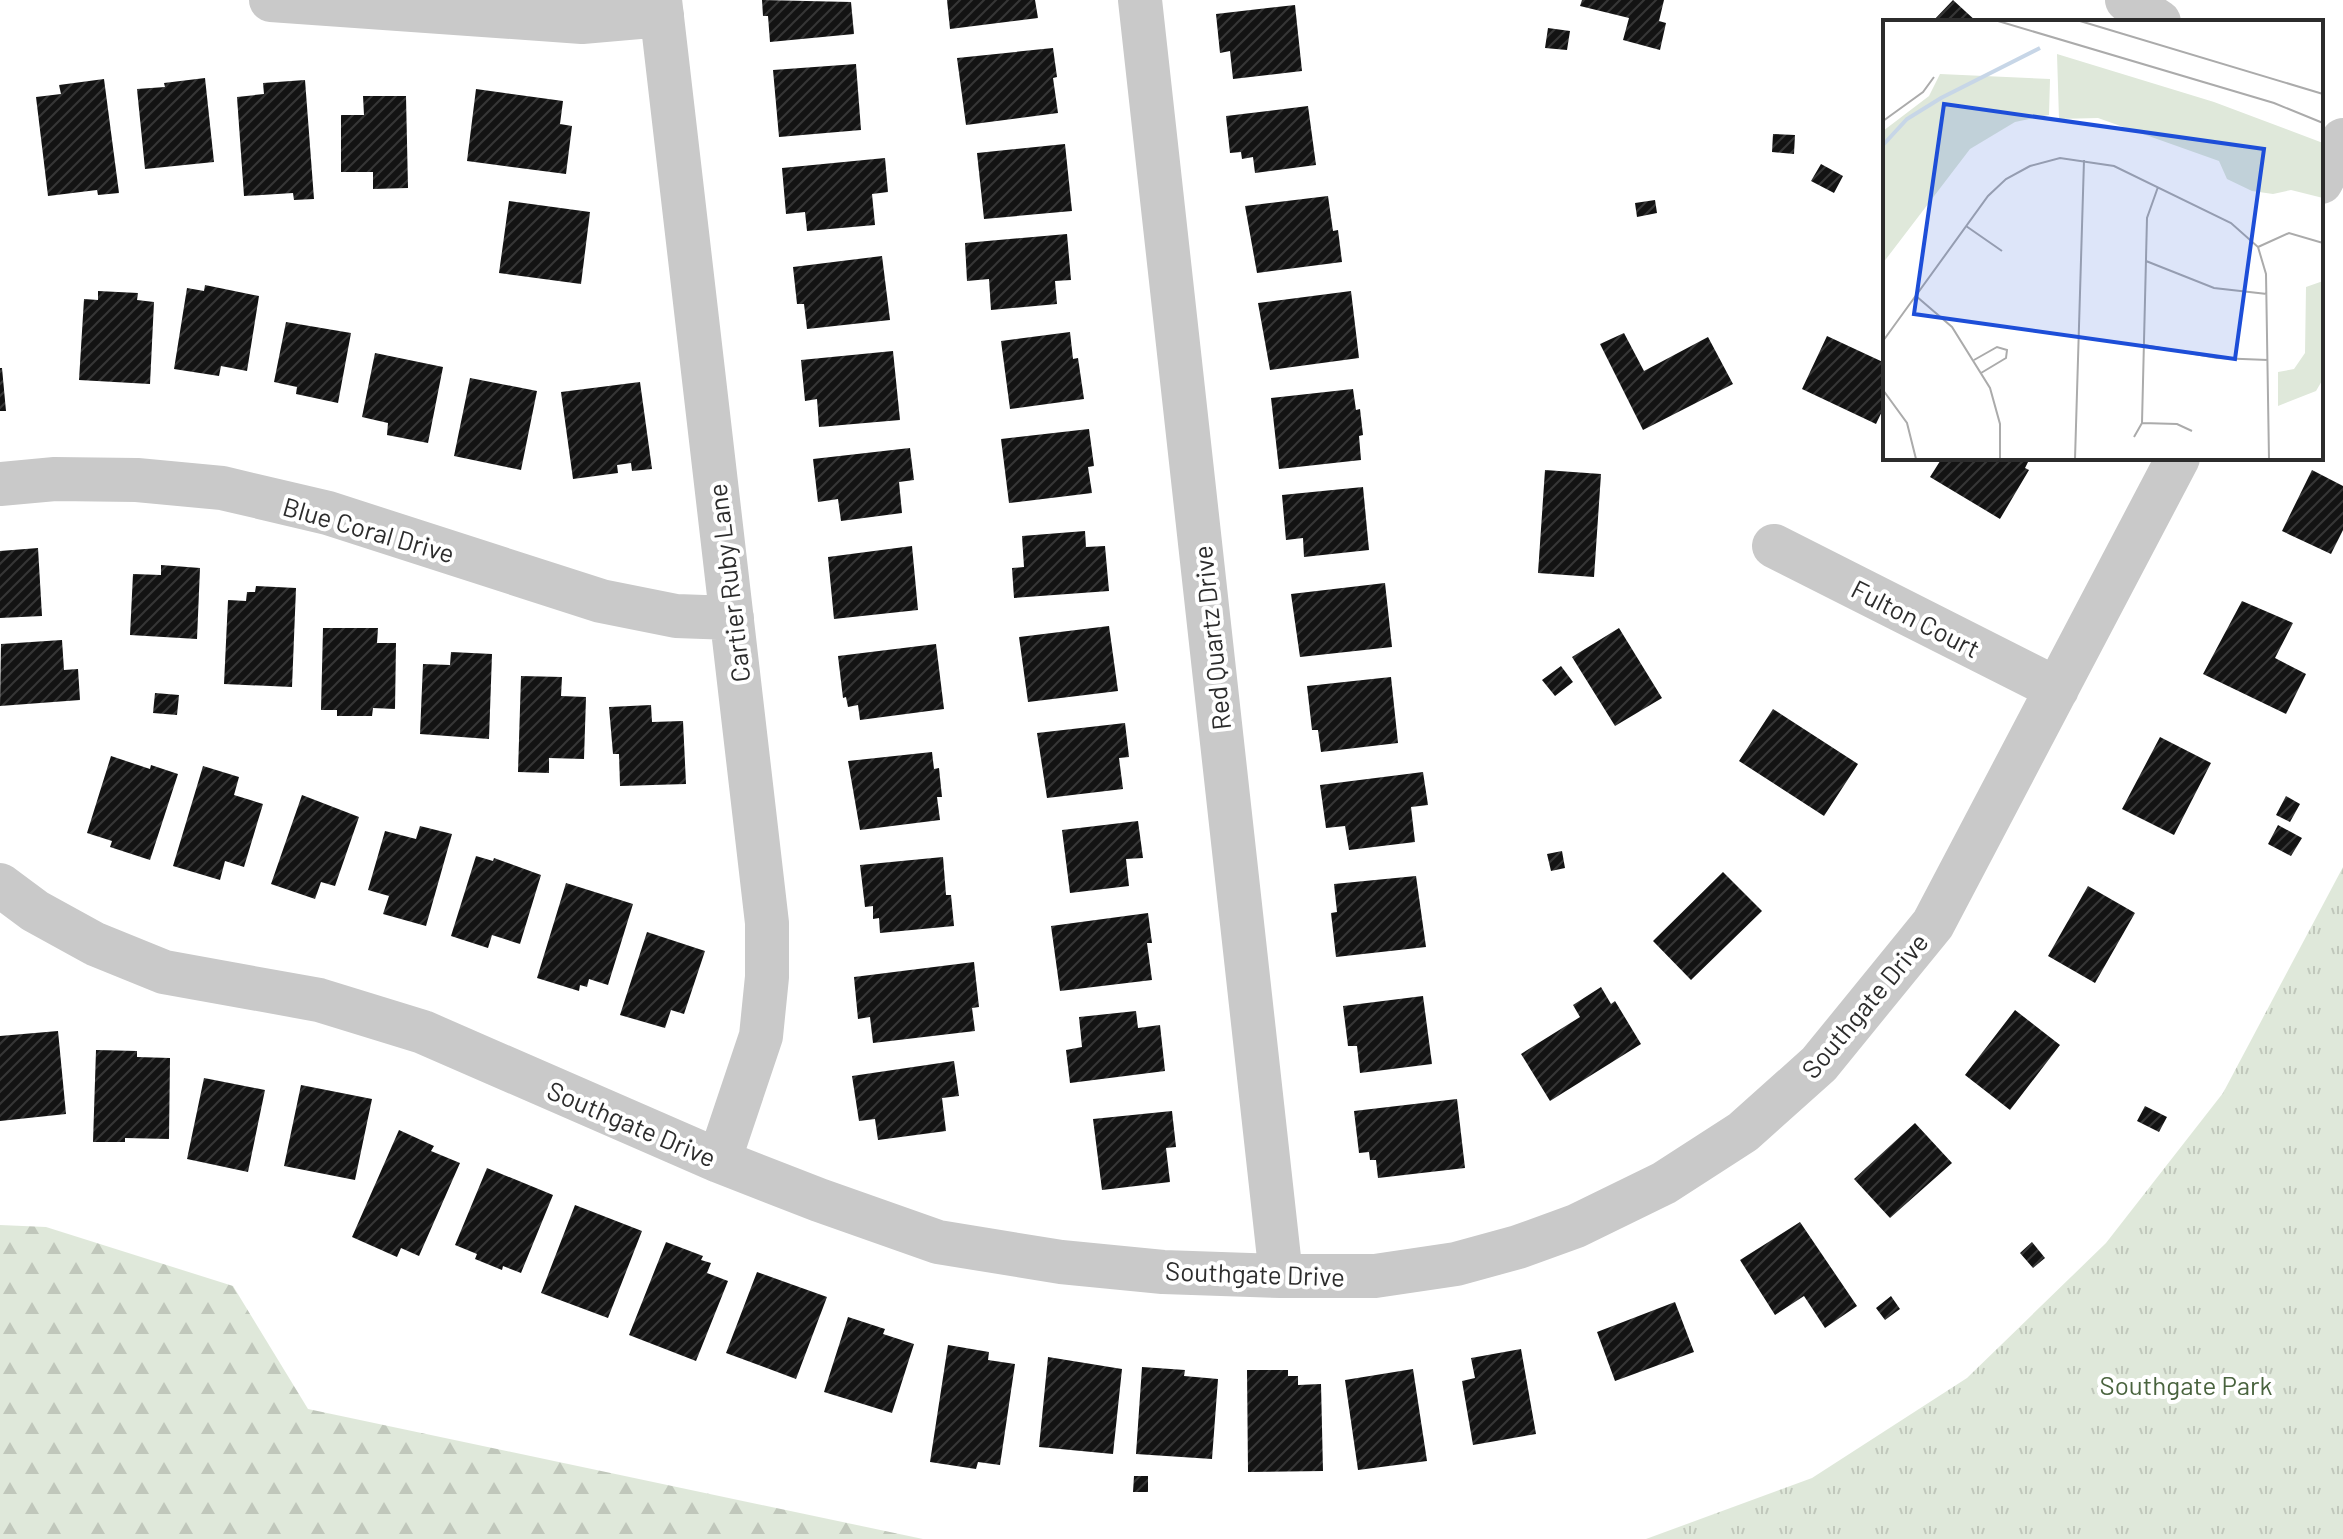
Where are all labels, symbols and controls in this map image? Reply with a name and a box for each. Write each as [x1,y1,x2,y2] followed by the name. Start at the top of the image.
[1883,20,2323,460] inset map
[700,482,756,684] street label: Cartier Ruby Lane
[280,490,458,568] street label: Blue Coral Drive
[1186,544,1236,732] street label: Red Quartz Drive
[1847,572,1985,664] street label: Fulton Court
[1794,926,1934,1084] street label: Southgate Drive
[543,1074,721,1172] street label: Southgate Drive
[1165,1254,1345,1292] street label: Southgate Drive
[2099,1369,2273,1400] park label: Southgate Park

